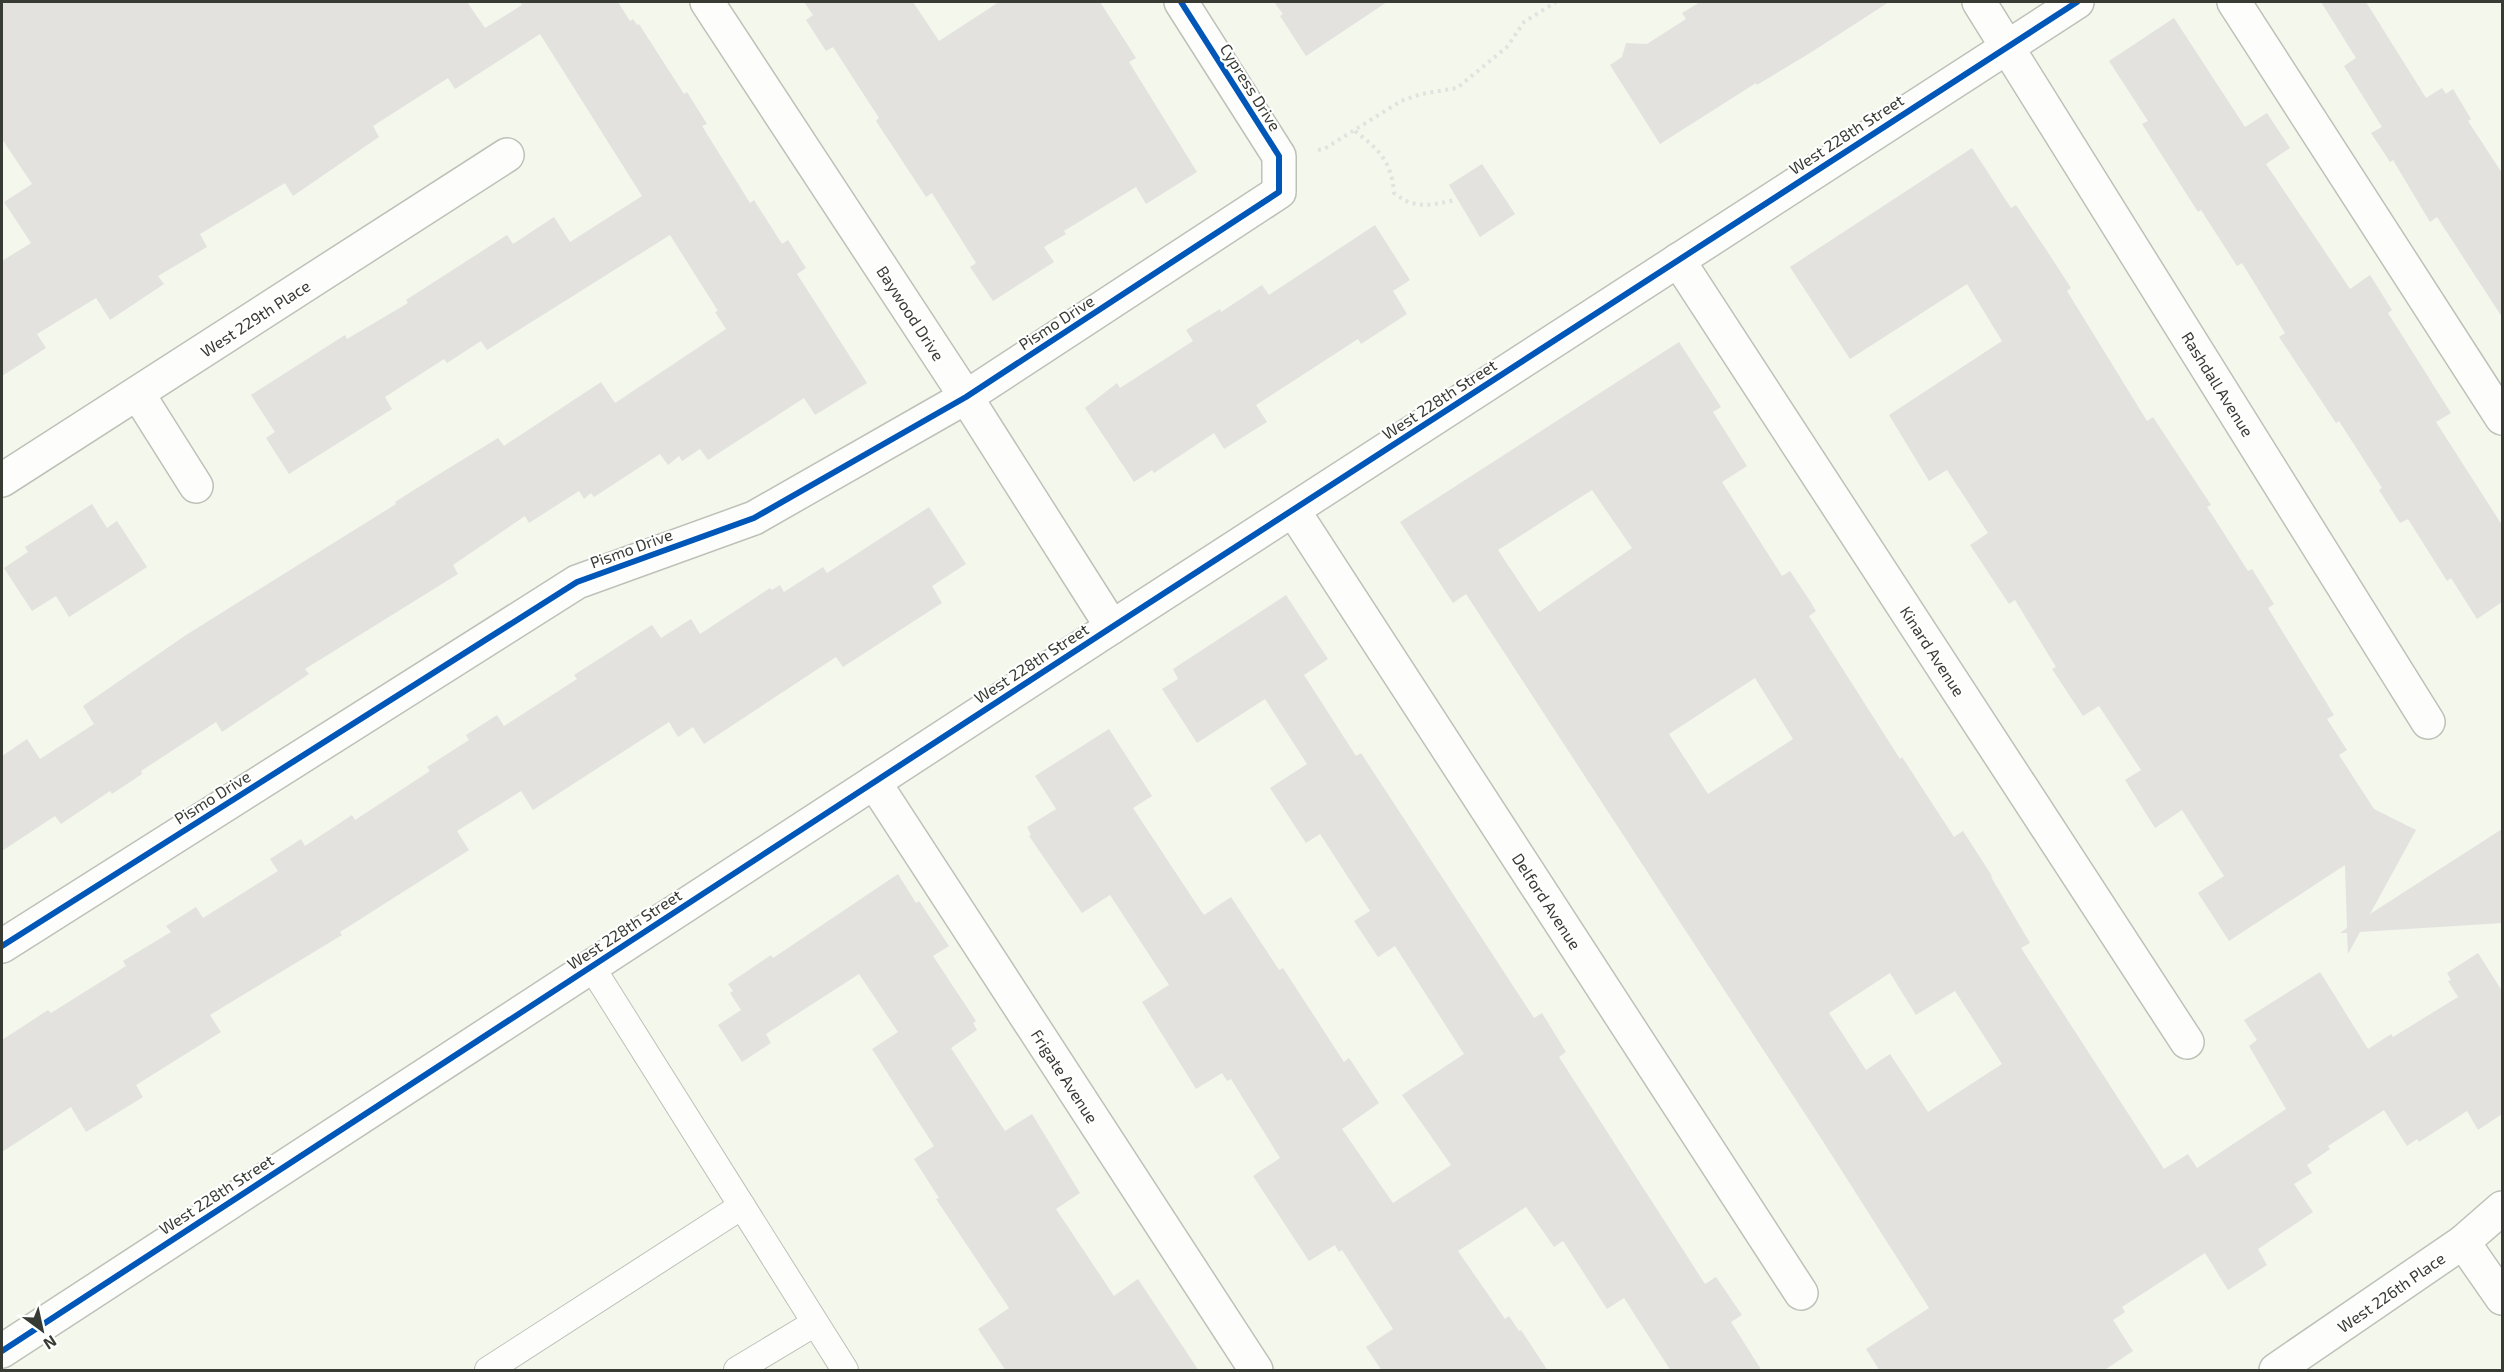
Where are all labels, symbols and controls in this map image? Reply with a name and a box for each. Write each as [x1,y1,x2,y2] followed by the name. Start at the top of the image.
[1217,40,1285,134] street label: Cypress Drive
[1785,90,1907,178] street label: West 228th Street
[873,262,949,364] street label: Baywood Drive
[197,276,313,360] street label: West 229th Place
[1015,291,1097,353] street label: Pismo Drive
[2178,328,2258,440] street label: Rashdall Avenue
[1378,355,1500,443] street label: West 228th Street
[587,524,675,572] street label: Pismo Drive
[1897,602,1969,700] street label: Kinard Avenue
[970,619,1092,707] street label: West 228th Street
[170,766,254,828] street label: Pismo Drive
[1509,849,1585,953] street label: Delford Avenue
[563,885,685,973] street label: West 228th Street
[1028,1026,1102,1126] street label: Frigate Avenue
[155,1150,277,1238] street label: West 228th Street
[2334,1248,2448,1336] street label: West 226th Place
[12,1300,72,1360] north arrow
[40,1332,60,1354] text: N

